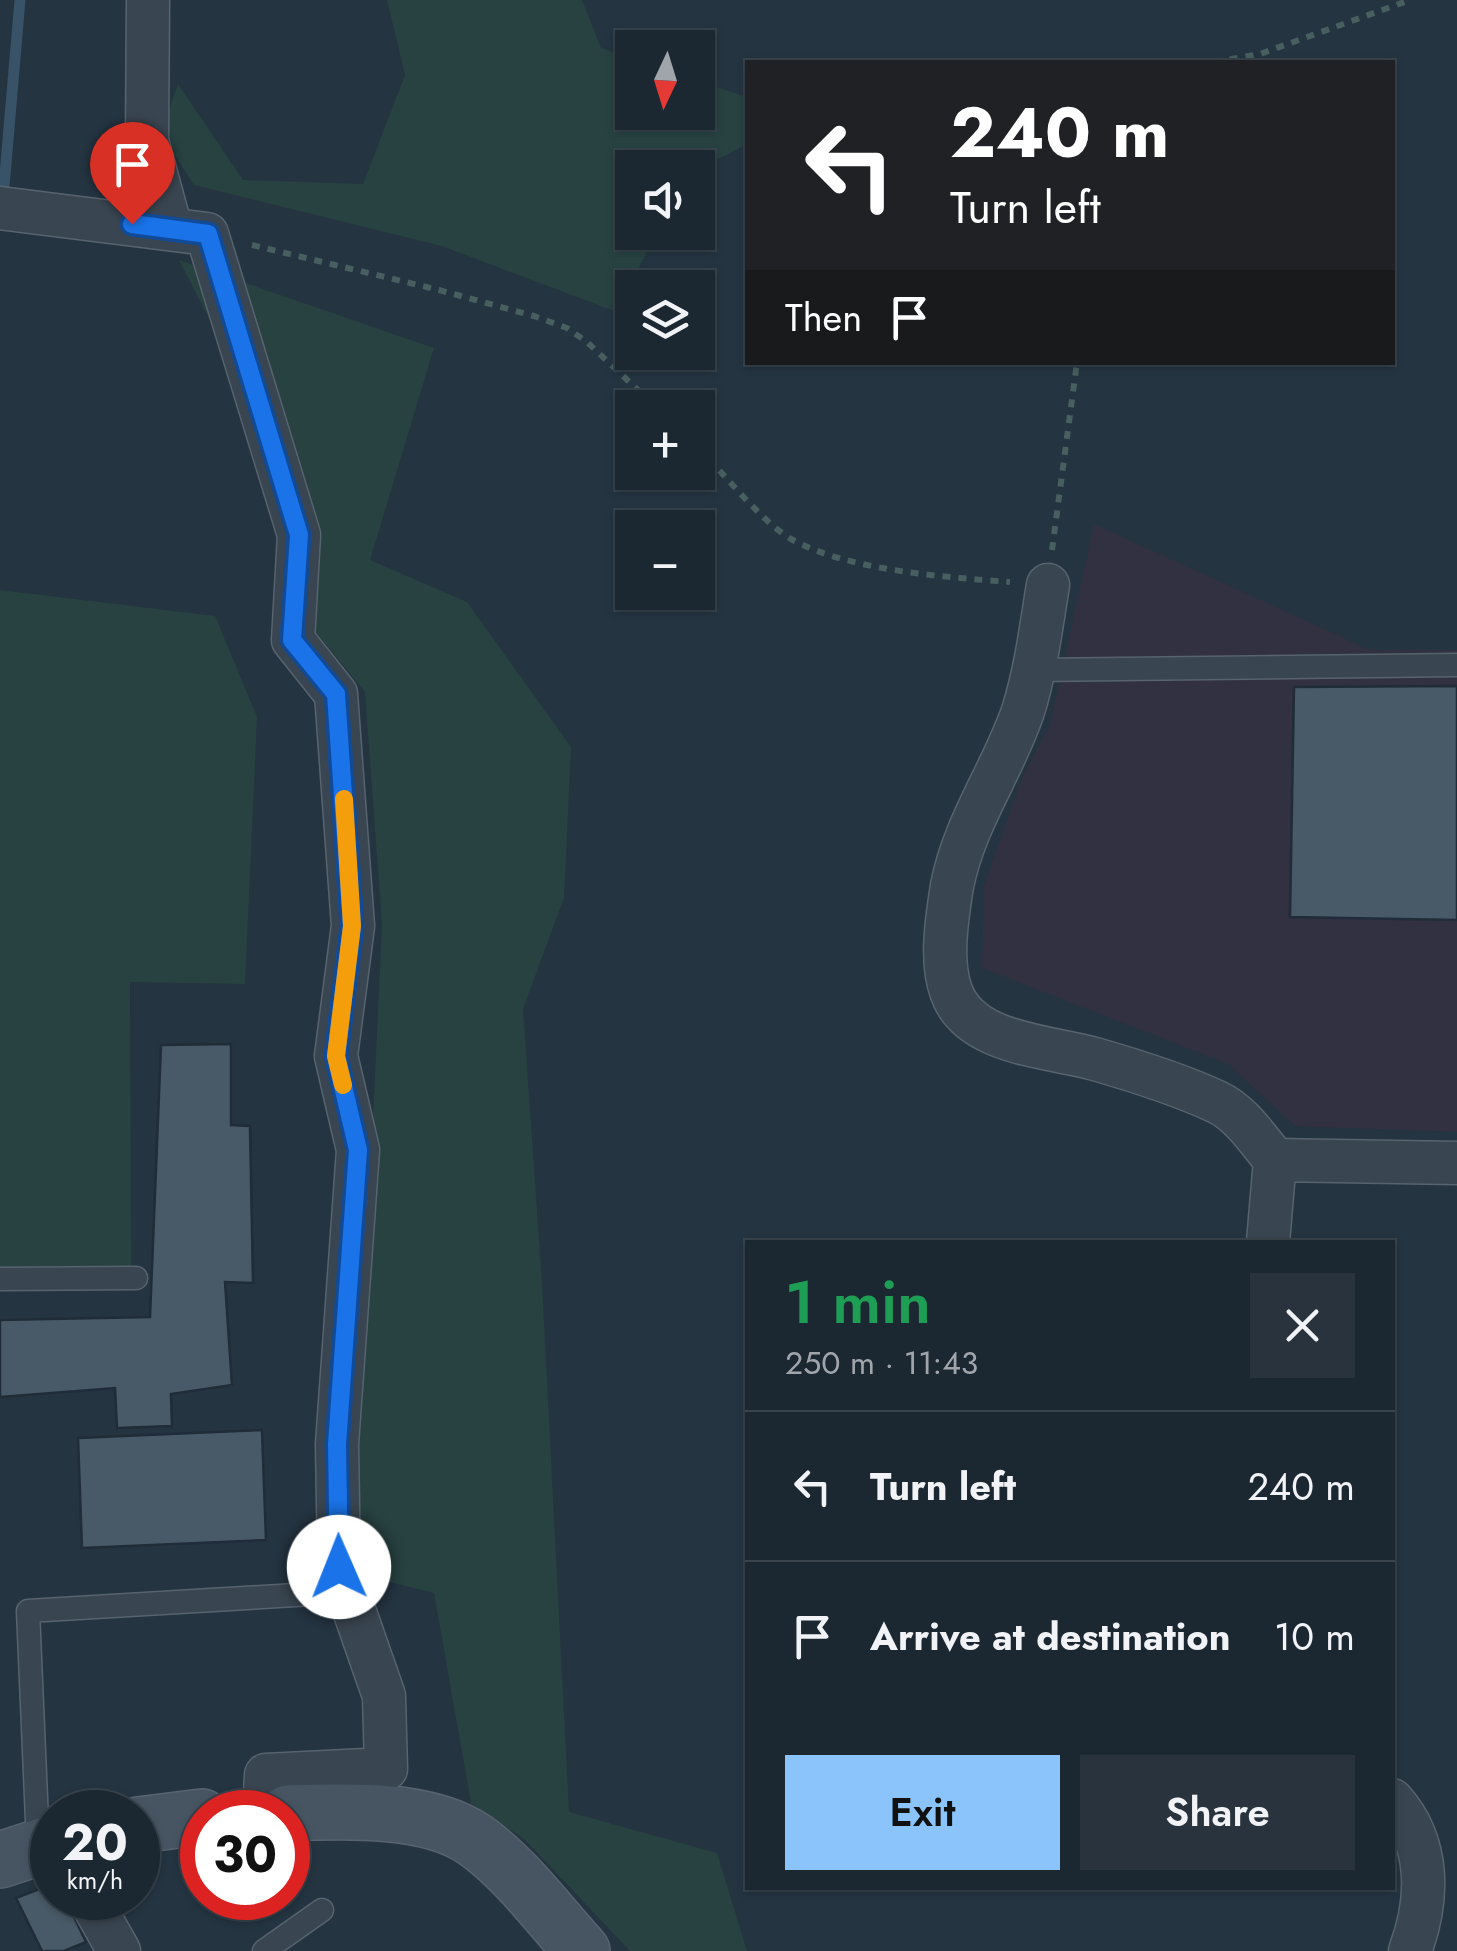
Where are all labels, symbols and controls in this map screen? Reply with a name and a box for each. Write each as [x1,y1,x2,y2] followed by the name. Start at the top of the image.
[615,30,715,130] north arrow
[615,30,715,610] map controls
[950,82,1170,183] text: 240 m
[785,100,915,230] icon: left
[90,122,175,225] pin
[105,137,160,192] icon: arrive
[615,150,715,250] button: sound
[950,175,1101,240] text: Turn left
[615,270,715,370] button: layers
[785,290,862,345] text: Then
[882,290,937,345] icon: arrive
[615,390,715,490] button: +
[615,510,715,610] button: −
[785,1259,931,1346] text: 1 min
[1250,1273,1355,1378] button: close
[785,1340,978,1386] text: 250 m · 11:43
[785,1459,840,1514] icon: left
[870,1459,1016,1514] text: Turn left
[1247,1459,1355,1514] text: 240 m
[287,1515,391,1619] position arrow
[785,1609,840,1664] icon: arrive
[870,1609,1231,1664] text: Arrive at destination
[1274,1609,1355,1664] text: 10 m
[785,1755,1060,1870] button: Exit
[1080,1755,1355,1870] button: Share
[180,1790,310,1920] speed limit sign: 30
[62,1806,128,1879] text: 20
[67,1862,123,1898] text: km/h

